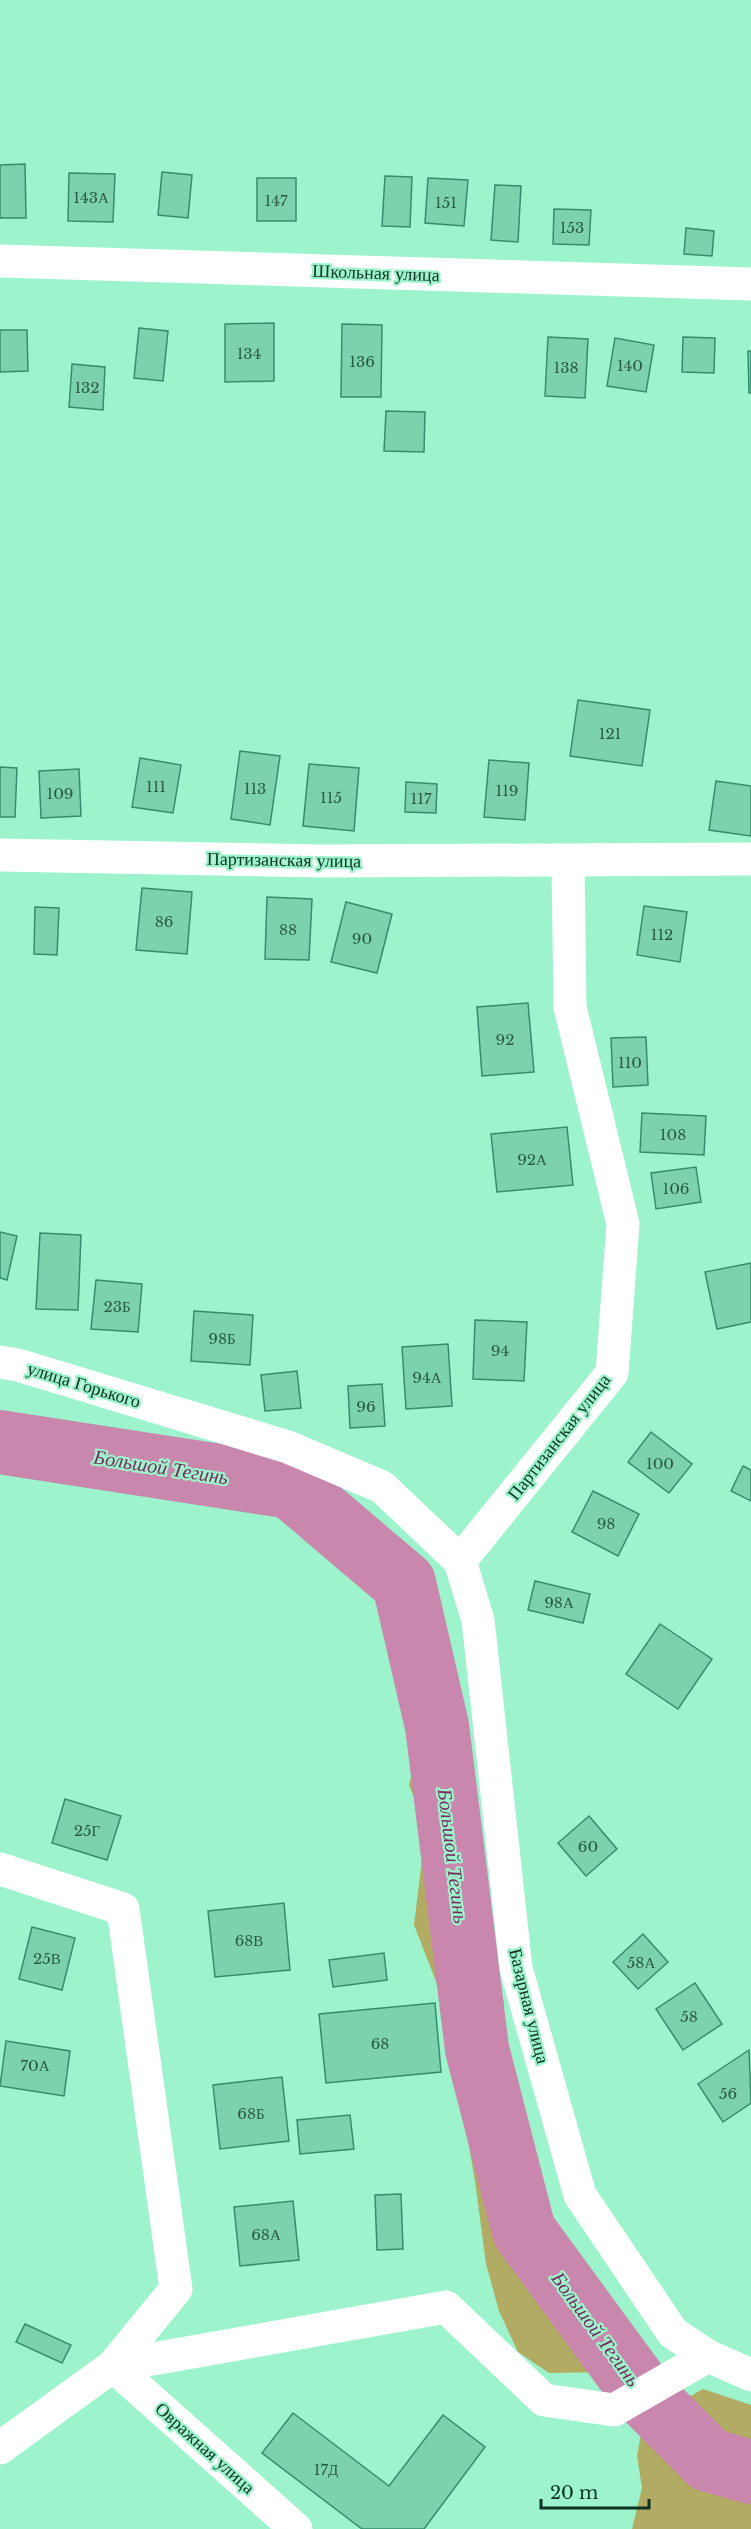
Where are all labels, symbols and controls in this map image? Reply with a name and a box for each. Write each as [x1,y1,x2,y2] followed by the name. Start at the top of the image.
[73,188,109,207] house number: 143А
[265,191,288,210] house number: 147
[435,193,457,212] house number: 151
[560,218,584,237] house number: 153
[312,260,440,286] street label: Школьная улица
[237,344,261,363] house number: 134
[349,352,375,371] house number: 136
[617,356,643,375] house number: 140
[553,358,579,377] house number: 138
[74,378,100,397] house number: 132
[599,724,621,743] house number: 121
[146,777,166,796] house number: 111
[244,779,266,798] house number: 113
[495,781,519,800] house number: 119
[46,784,74,803] house number: 109
[320,788,342,807] house number: 115
[411,789,432,808] house number: 117
[207,848,361,872] street label: Партизанская улица
[155,912,173,931] house number: 86
[279,920,297,939] house number: 88
[651,925,673,944] house number: 112
[352,929,372,948] house number: 90
[496,1030,514,1049] house number: 92
[618,1053,642,1072] house number: 110
[660,1125,686,1144] house number: 108
[517,1150,547,1169] house number: 92А
[662,1179,690,1198] house number: 106
[103,1297,131,1316] house number: 23Б
[208,1329,236,1348] house number: 98Б
[491,1341,509,1360] house number: 94
[25,1357,143,1413] street label: улица Горького
[412,1368,442,1387] house number: 94А
[503,1369,615,1505] street label: Партизанская улица
[356,1397,376,1416] house number: 96
[91,1444,230,1489] water label: Большой Тегинь
[646,1454,674,1473] house number: 100
[597,1514,615,1533] house number: 98
[544,1593,574,1612] house number: 98А
[433,1786,473,1925] water label: Большой Тегинь
[74,1821,101,1840] house number: 25Г
[578,1837,598,1856] house number: 60
[235,1931,263,1950] house number: 68В
[504,1946,554,2066] street label: Базарная улица
[33,1949,61,1968] house number: 25В
[627,1953,655,1972] house number: 58А
[680,2007,698,2026] house number: 58
[371,2034,389,2053] house number: 68
[20,2056,50,2075] house number: 70А
[719,2084,737,2103] house number: 56
[237,2104,265,2123] house number: 68Б
[251,2225,281,2244] house number: 68А
[546,2266,646,2391] water label: Большой Тегинь
[151,2398,259,2498] street label: Овражная улица
[314,2460,338,2479] house number: 17Д
[541,2472,649,2510] scale bar
[550,2482,598,2504] text: 20 m

